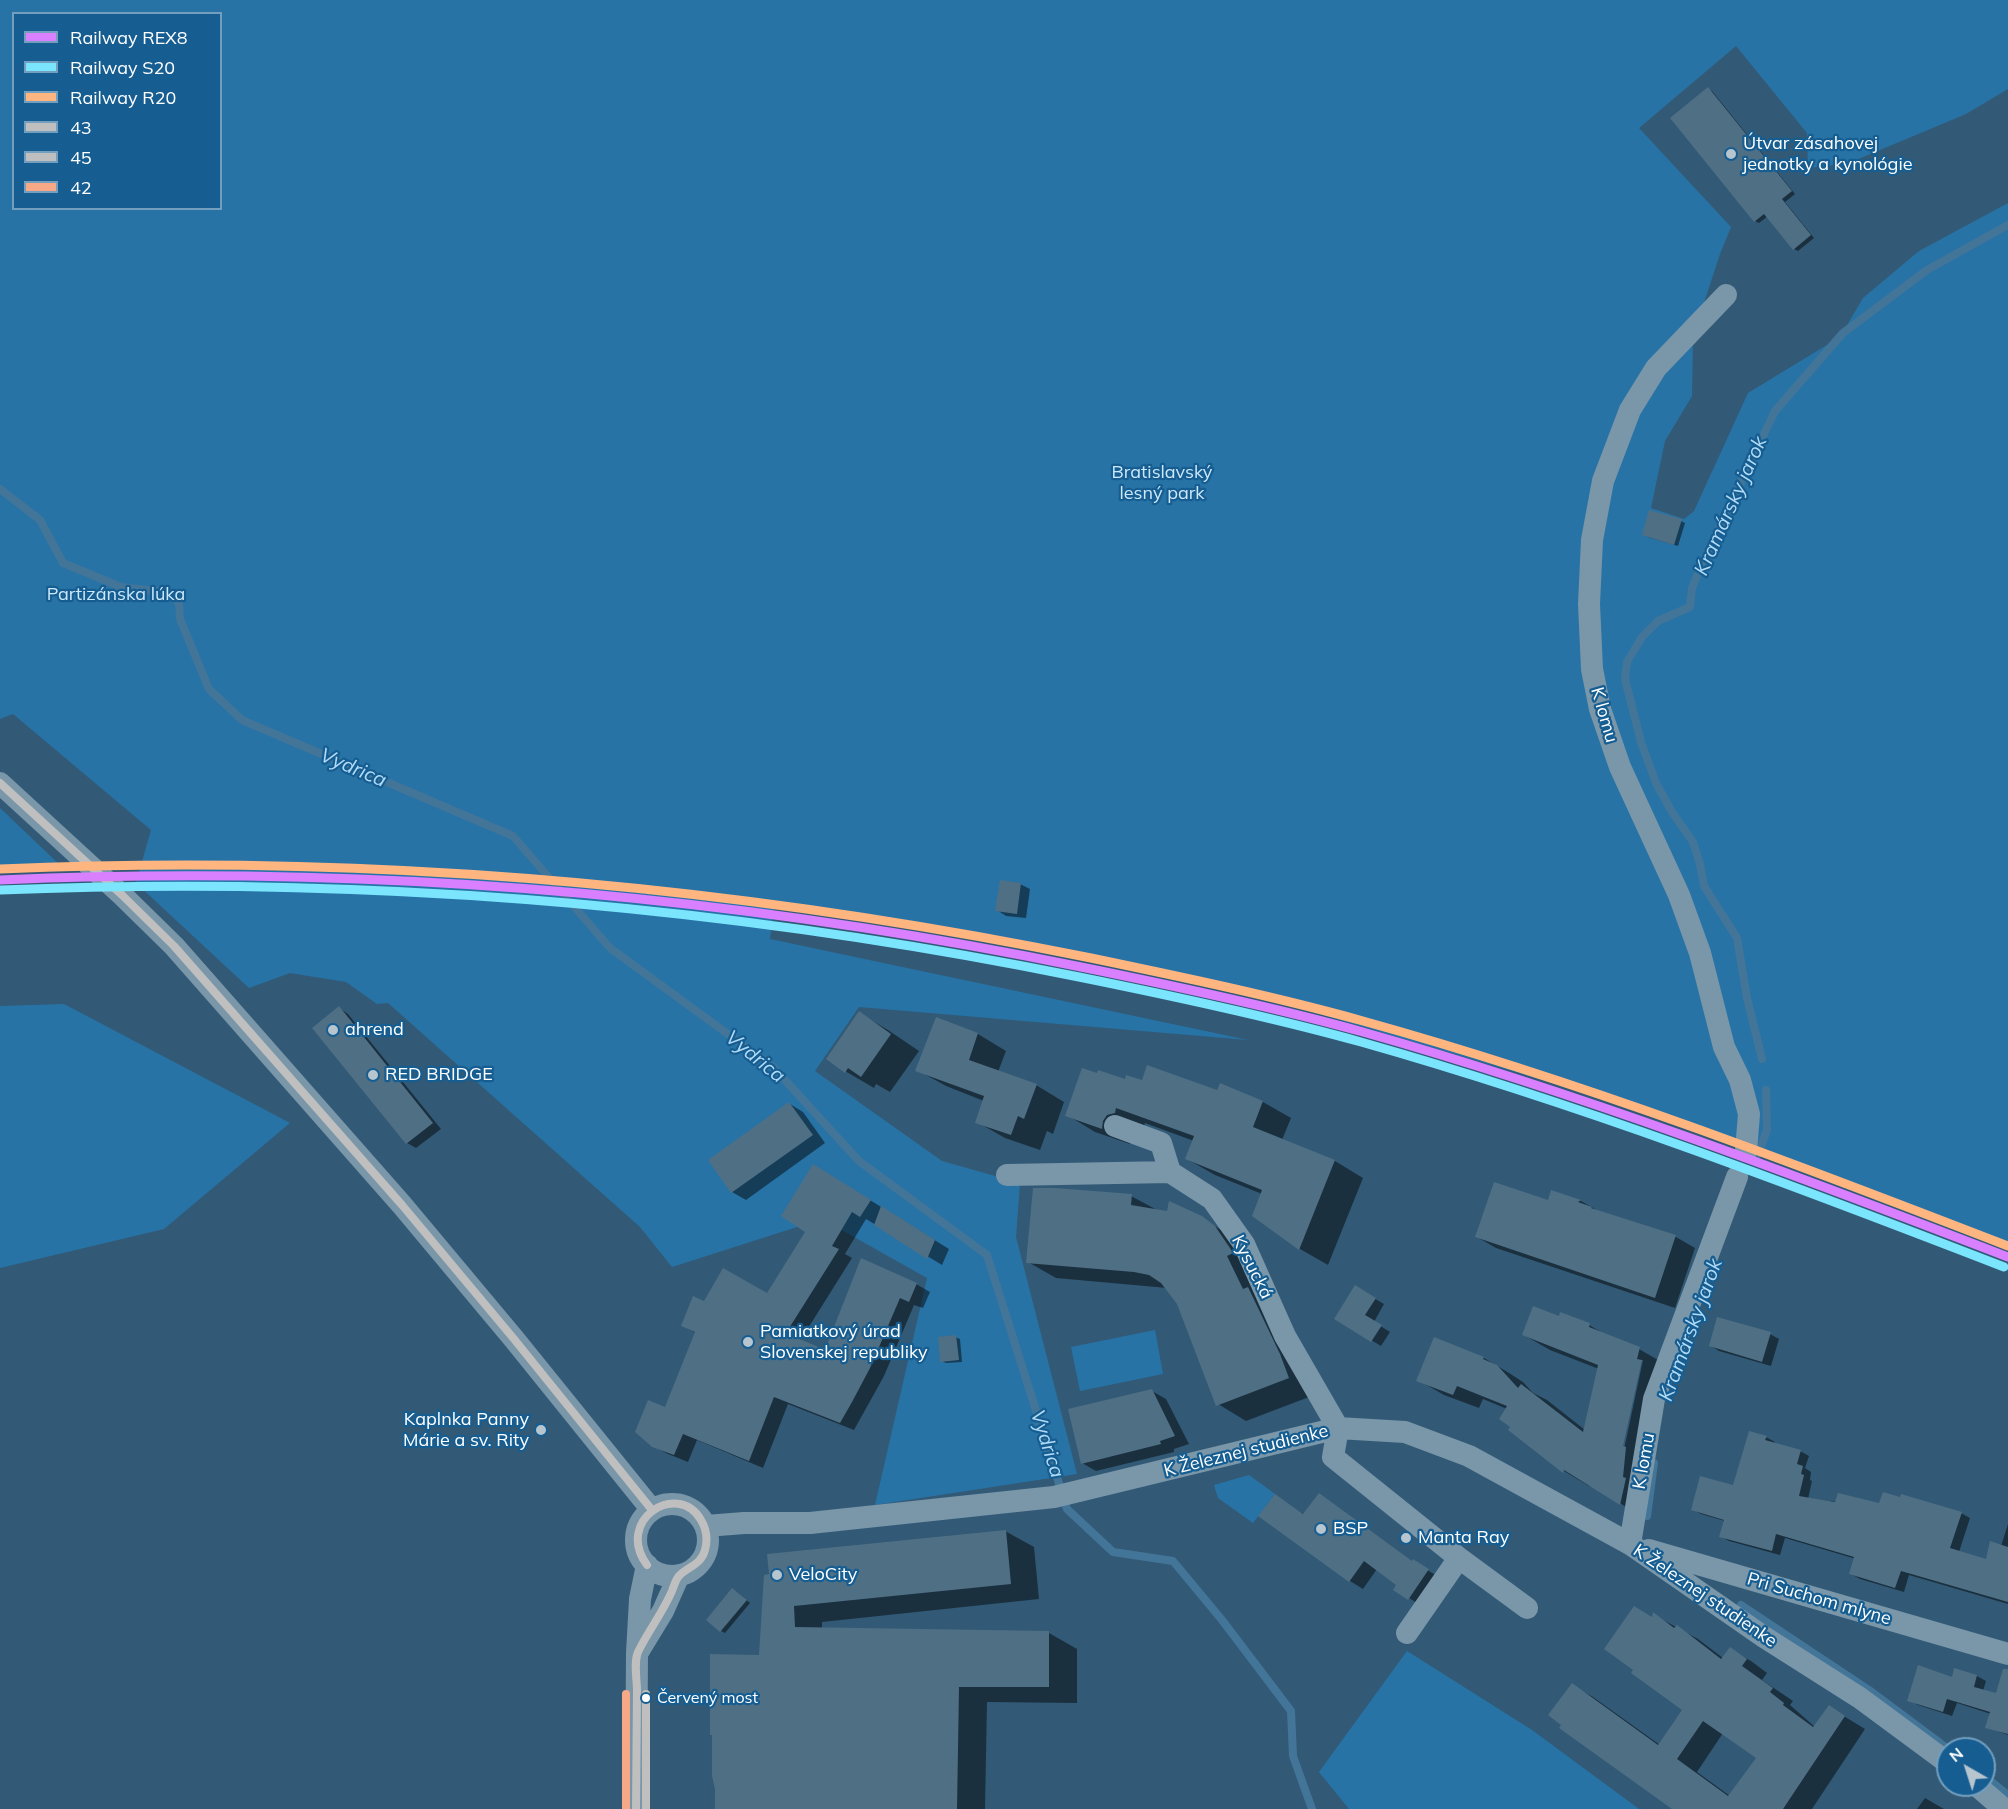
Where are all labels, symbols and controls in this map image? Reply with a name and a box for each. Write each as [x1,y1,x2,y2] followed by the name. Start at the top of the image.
[12,12,222,210] legend
[70,26,188,49] text: Railway REX8
[70,56,175,79] text: Railway S20
[70,86,176,109] text: Railway R20
[70,116,92,139] text: 43
[1743,133,1912,176] place label: Útvar zásahovej jednotky a kynológie
[70,146,92,169] text: 45
[1724,147,1738,161] marker: Útvar zásahovej jednotky a kynológie
[70,176,92,199] text: 42
[1690,433,1772,579] water label: Kramársky jarok
[1112,462,1212,504] park label: Bratislavský lesný park
[47,584,185,606] park label: Partizánska lúka
[1586,685,1622,745] street label: K lomu
[316,743,390,793] water label: Vydrica
[345,1019,404,1041] place label: ahrend
[326,1023,340,1037] marker: ahrend
[720,1026,790,1088] water label: Vydrica
[385,1064,493,1086] place label: RED BRIDGE
[366,1068,380,1082] marker: RED BRIDGE
[1227,1232,1277,1302] street label: Kysucká
[1654,1255,1728,1405] water label: Kramársky jarok
[760,1321,927,1364] place label: Pamiatkový úrad Slovenskej republiky
[741,1335,755,1349] marker: Pamiatkový úrad Slovenskej republiky
[1025,1407,1069,1481] water label: Vydrica
[403,1409,529,1452] place label: Kaplnka Panny Márie a sv. Rity
[1161,1420,1331,1482] street label: K Železnej studienke
[534,1423,548,1437] marker: Kaplnka Panny Márie a sv. Rity
[1628,1431,1660,1491] street label: K lomu
[1333,1518,1368,1540] place label: BSP
[1314,1522,1328,1536] marker: BSP
[1418,1527,1509,1549] place label: Manta Ray
[1399,1531,1413,1545] marker: Manta Ray
[1629,1540,1781,1652] street label: K Železnej studienke
[789,1564,857,1586] place label: VeloCity
[770,1568,784,1582] marker: VeloCity
[1744,1568,1894,1630] street label: Pri Suchom mlyne
[657,1688,758,1708] place label: Červený most
[640,1692,652,1704] marker: Červený most
[1936,1737,1996,1797] north arrow
[1945,1743,1967,1766] text: N

